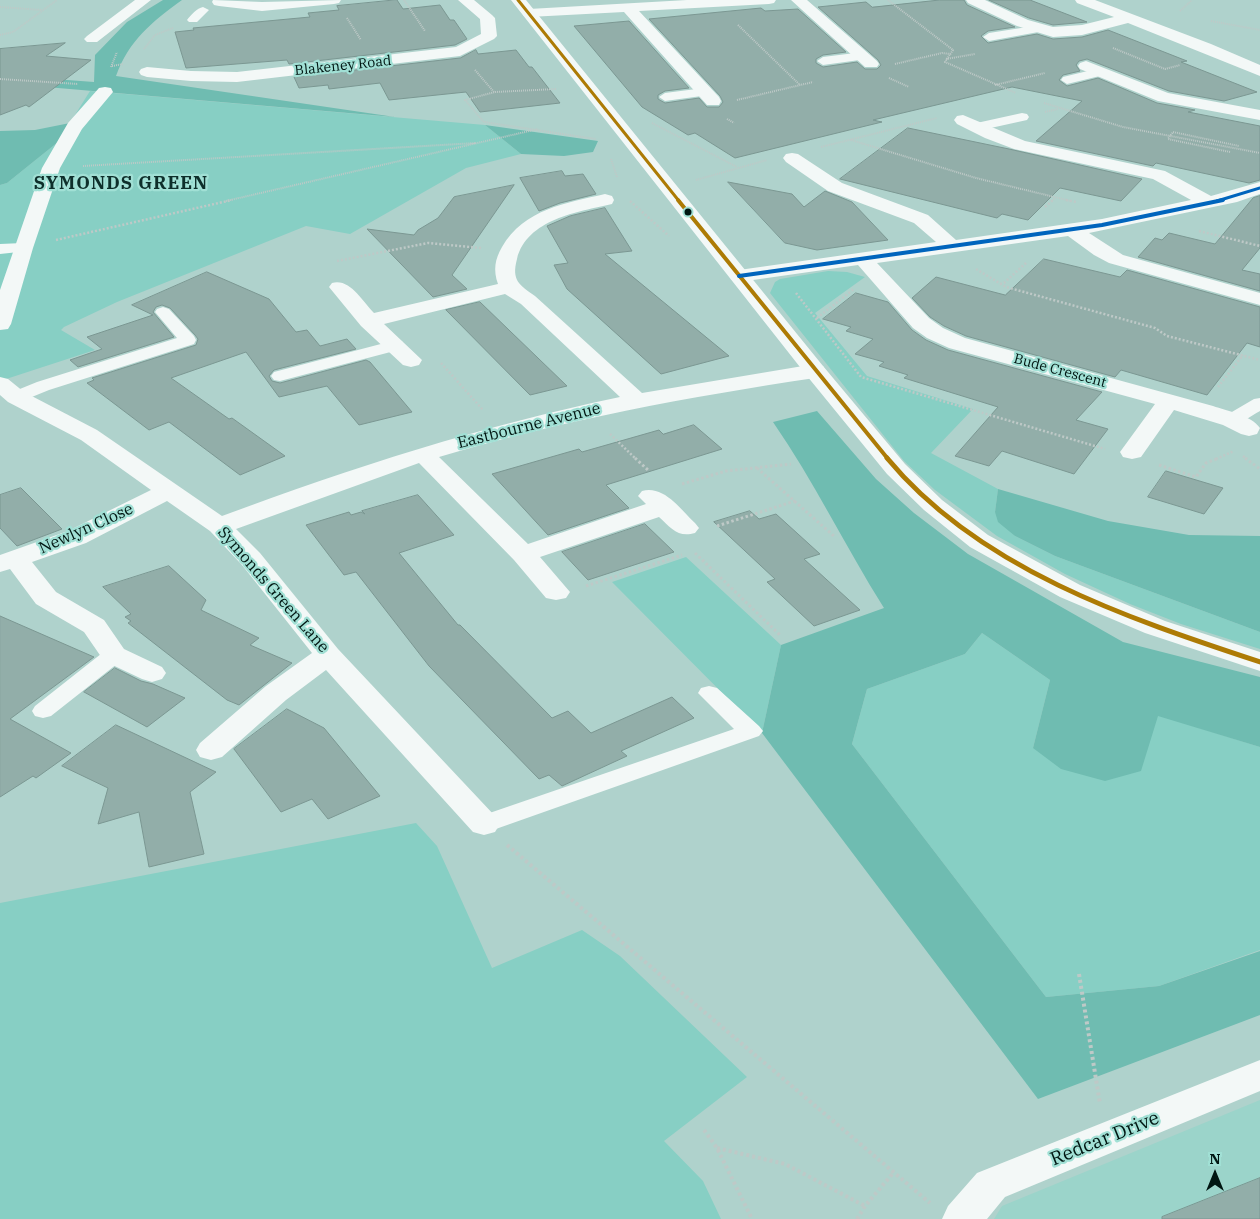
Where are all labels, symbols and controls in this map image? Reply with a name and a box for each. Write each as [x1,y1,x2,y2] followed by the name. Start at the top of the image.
[294,53,392,79] street label: Blakeney Road
[32,173,210,195] district label: SYMONDS GREEN
[683,207,693,217] unlabelled marker
[1012,351,1108,391] street label: Bude Crescent
[455,399,603,453] street label: Eastbourne Avenue
[36,500,136,558] street label: Newlyn Close
[213,523,333,657] street label: Symonds Green Lane
[1047,1107,1163,1171] street label: Redcar Drive
[1190,1149,1240,1199] north arrow
[1209,1150,1221,1168] text: N

